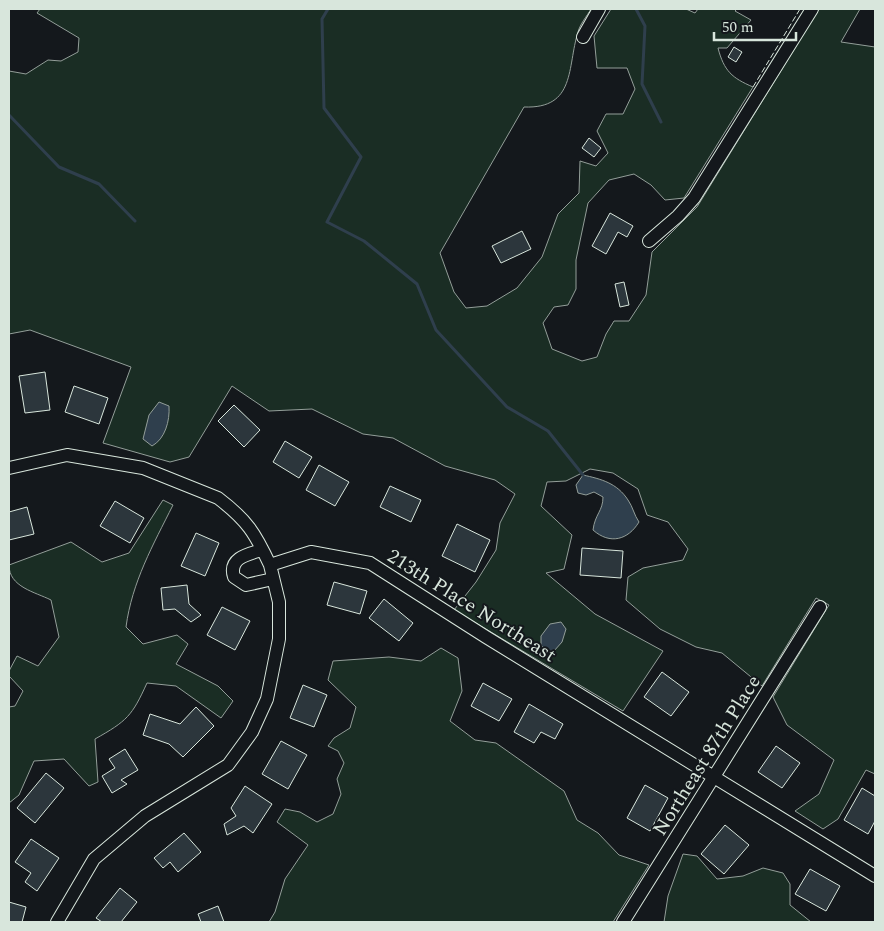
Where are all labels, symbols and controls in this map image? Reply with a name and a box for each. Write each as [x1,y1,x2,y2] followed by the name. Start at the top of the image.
[714,10,796,42] scale bar
[722,16,754,39] text: 50 m
[381,541,562,670] street label: 213th Place Northeast
[645,669,769,842] street label: Northeast 87th Place

